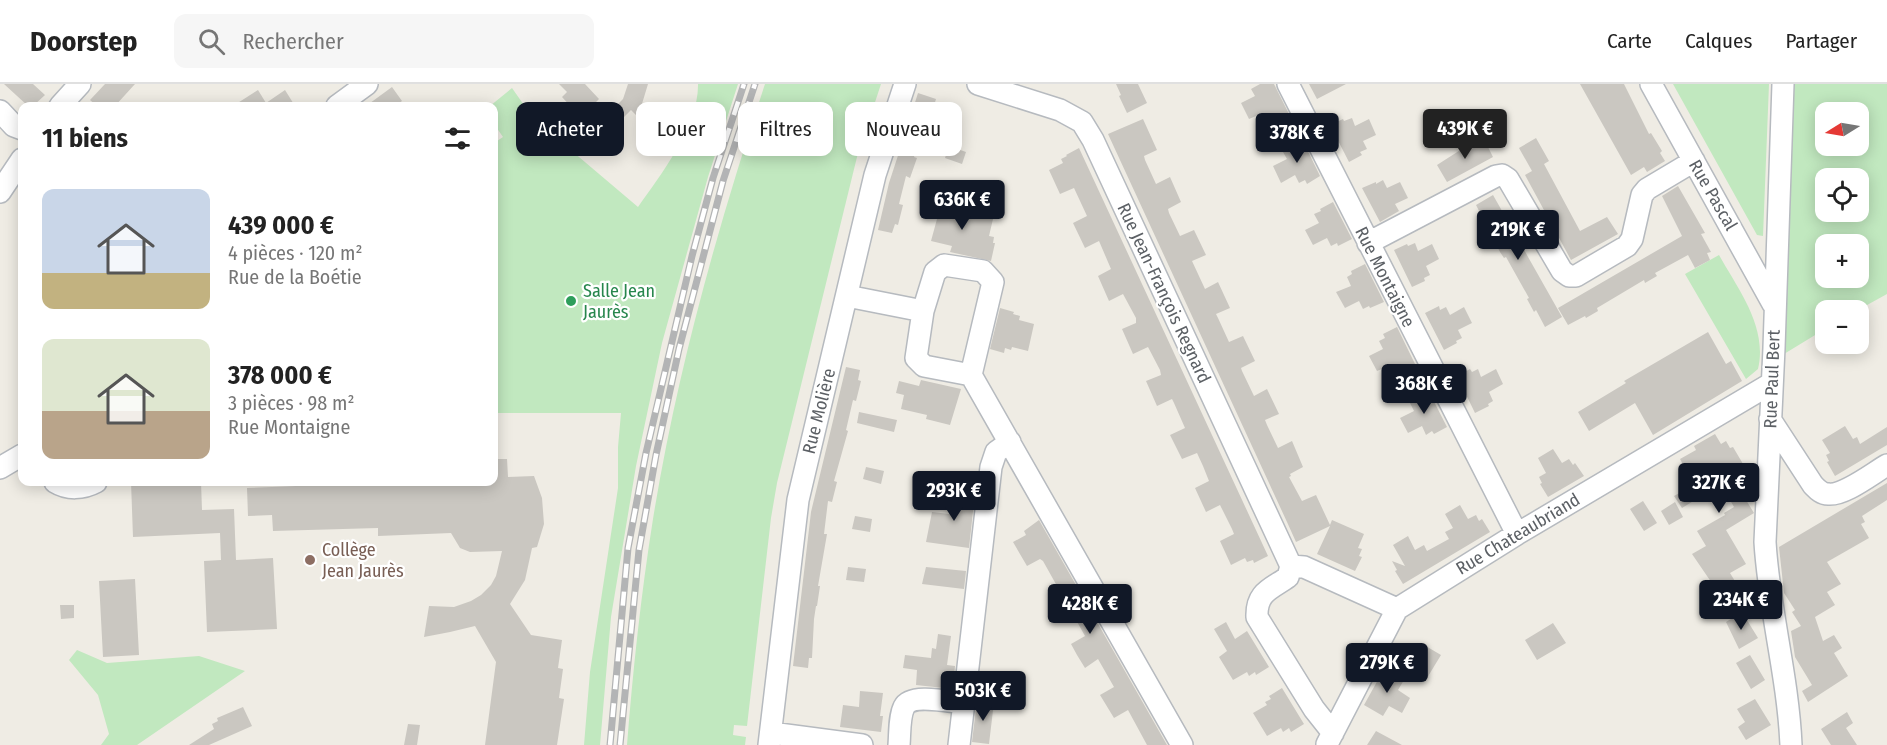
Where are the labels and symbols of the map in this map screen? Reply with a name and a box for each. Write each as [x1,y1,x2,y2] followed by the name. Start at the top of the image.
[1815,102,1869,156] north arrow
[1416,109,1514,160] pin: 439K €
[1248,113,1346,164] pin: 378K €
[1684,156,1742,235] street label: Rue Pascal
[913,180,1011,231] pin: 636K €
[1113,199,1215,387] street label: Rue Jean-François Regnard
[1469,210,1567,261] pin: 219K €
[1350,223,1420,331] street label: Rue Montaigne
[583,280,655,323] place label: Salle Jean Jaurès
[564,294,578,308] marker: Salle Jean Jaurès
[1759,329,1785,429] street label: Rue Paul Bert
[1375,364,1473,415] pin: 368K €
[798,366,840,456] street label: Rue Molière
[1670,463,1768,514] pin: 327K €
[905,471,1003,522] pin: 293K €
[1452,488,1584,580] street label: Rue Chateaubriand
[322,539,404,582] place label: Collège Jean Jaurès
[303,553,317,567] marker: Collège Jean Jaurès
[1692,580,1790,631] pin: 234K €
[1041,584,1139,635] pin: 428K €
[1338,643,1436,694] pin: 279K €
[934,671,1032,722] pin: 503K €

